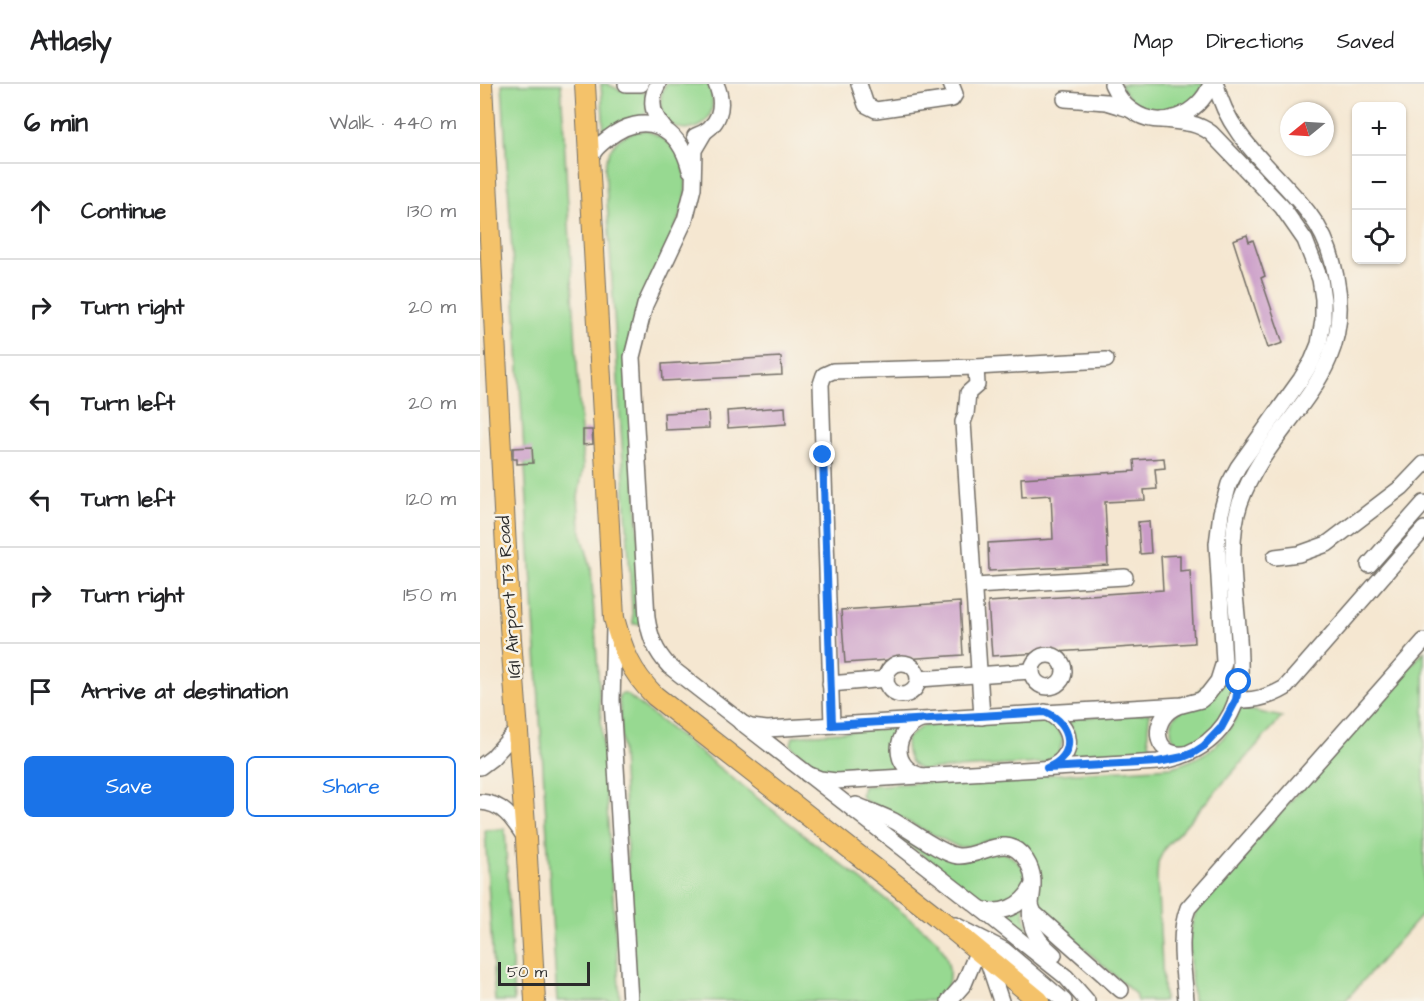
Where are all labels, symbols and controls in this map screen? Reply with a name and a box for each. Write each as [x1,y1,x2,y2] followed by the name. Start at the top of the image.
[30,22,112,61] text: Atlasly
[1133,27,1173,56] text: Map
[1206,27,1304,56] text: Directions
[1337,27,1394,56] text: Saved
[1280,102,1334,156] north arrow
[1352,102,1406,264] map controls
[1352,102,1406,156] button: +
[24,105,88,141] text: 6 min
[329,109,456,137] text: Walk · 440 m
[1352,156,1406,210] button: −
[24,195,57,228] icon: ahead
[81,196,166,227] text: Continue
[407,197,456,225] text: 130 m
[1352,210,1406,264] button: locate
[24,291,57,324] icon: right
[81,292,184,323] text: Turn right
[408,293,456,321] text: 20 m
[24,387,57,420] icon: left
[81,388,175,419] text: Turn left
[408,389,456,417] text: 20 m
[809,441,835,467] route end
[24,483,57,516] icon: left
[81,484,175,515] text: Turn left
[406,485,456,513] text: 120 m
[491,515,527,679] street label: IGI Airport T3 Road
[24,579,57,612] icon: right
[81,580,184,611] text: Turn right
[403,581,456,609] text: 150 m
[1225,668,1251,694] route start
[24,675,57,708] icon: arrive
[81,676,288,707] text: Arrive at destination
[24,756,234,817] button: Save
[246,756,456,817] button: Share
[498,959,590,986] scale bar
[507,961,547,983] text: 50 m

